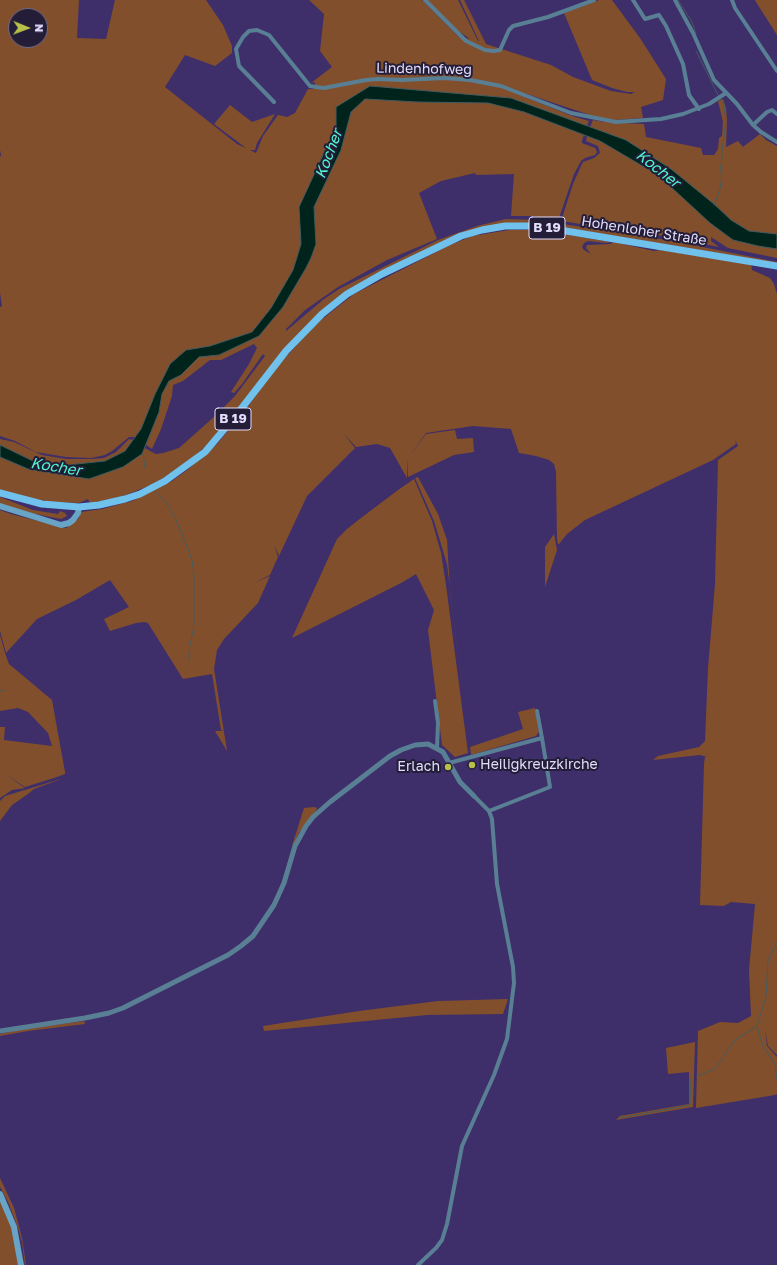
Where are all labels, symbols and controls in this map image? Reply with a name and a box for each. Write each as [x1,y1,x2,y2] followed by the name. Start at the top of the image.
[8,8,48,48] north arrow
[33,24,46,33] text: N
[376,60,472,78] street label: Lindenhofweg
[311,127,347,181] water label: Kocher
[632,146,684,192] water label: Kocher
[580,213,708,249] street label: Hohenloher Straße
[529,217,565,239] road number: B 19
[215,408,251,430] road number: B 19
[29,454,83,480] water label: Kocher
[480,757,598,773] place label: Heiligkreuzkirche
[397,759,440,775] place label: Erlach
[467,760,477,770] marker: Heiligkreuzkirche
[443,762,453,772] marker: Erlach

